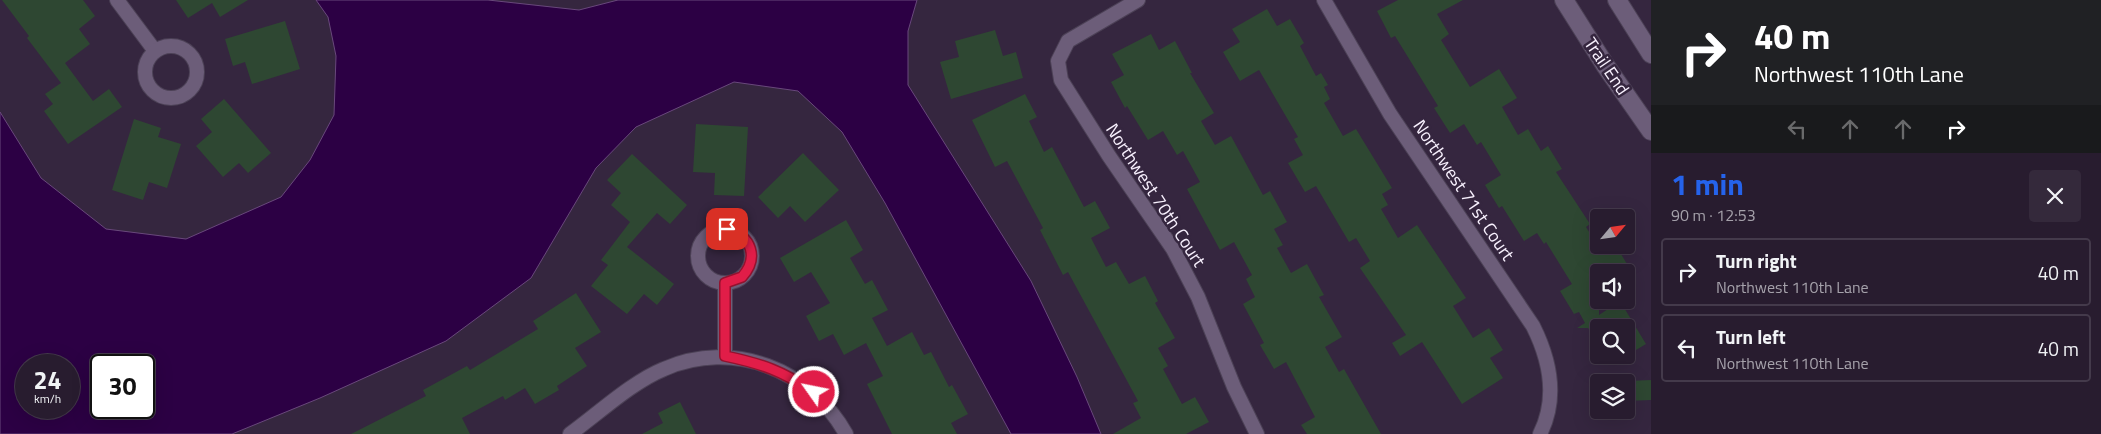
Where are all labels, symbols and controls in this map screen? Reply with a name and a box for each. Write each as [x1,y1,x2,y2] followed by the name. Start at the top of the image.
[1754,9,1830,63] text: 40 m
[1671,20,1736,85] icon: right
[1578,32,1636,100] street label: Trail End
[1754,57,1964,91] text: Northwest 110th Lane
[1407,114,1522,267] street label: Northwest 71st Court
[1783,115,1811,143] icon: left
[1836,115,1864,143] icon: ahead
[1889,115,1917,143] icon: ahead
[1942,115,1970,143] icon: right
[1099,118,1213,273] street label: Northwest 70th Court
[1671,161,1744,207] text: 1 min
[2029,170,2081,222] button: close
[1671,203,1756,227] text: 90 m · 12:53
[706,208,748,250] pin
[1590,209,1635,254] north arrow
[1590,209,1635,419] map controls
[713,215,741,243] icon: arrive
[1716,246,1797,275] text: Turn right
[1673,258,1701,286] icon: right
[2038,258,2079,287] text: 40 m
[1590,264,1635,309] button: sound
[1716,275,1869,299] text: Northwest 110th Lane
[1590,319,1635,364] button: search
[1716,322,1786,351] text: Turn left
[1673,334,1701,362] icon: left
[2038,334,2079,363] text: 40 m
[1716,351,1869,375] text: Northwest 110th Lane
[90,354,155,419] speed limit sign: 30
[33,361,62,399] text: 24
[787,365,839,417] position arrow
[1590,374,1635,419] button: layers
[34,389,61,408] text: km/h

